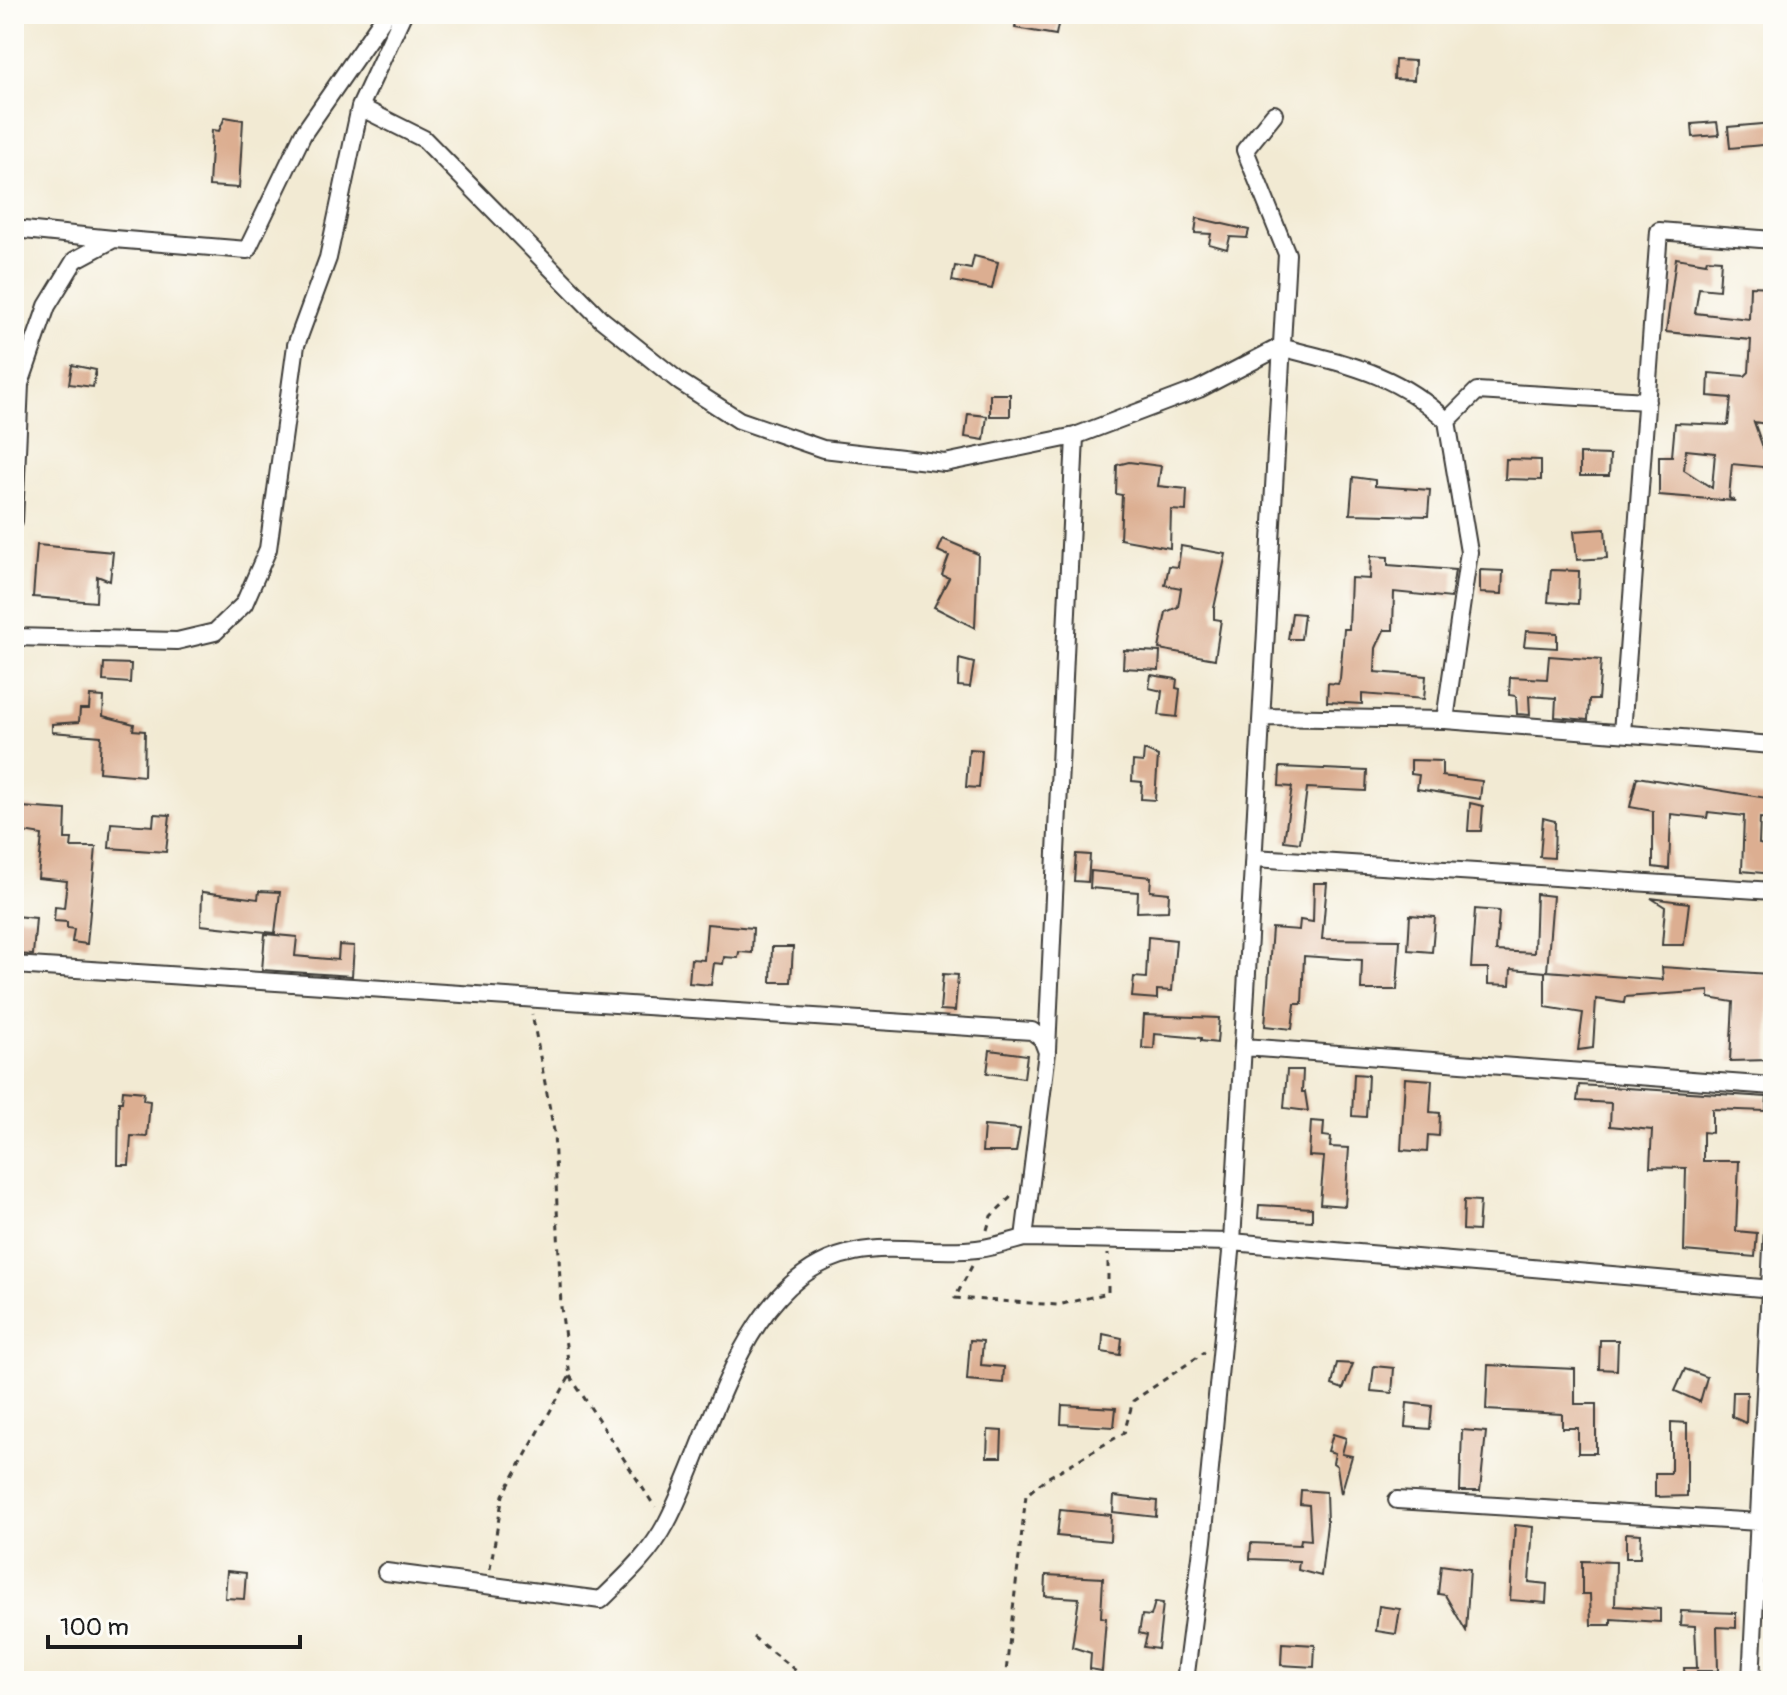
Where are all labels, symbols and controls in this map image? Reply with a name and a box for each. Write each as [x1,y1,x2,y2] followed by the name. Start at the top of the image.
[48,1599,300,1649] scale bar
[60,1613,129,1642] text: 100 m

